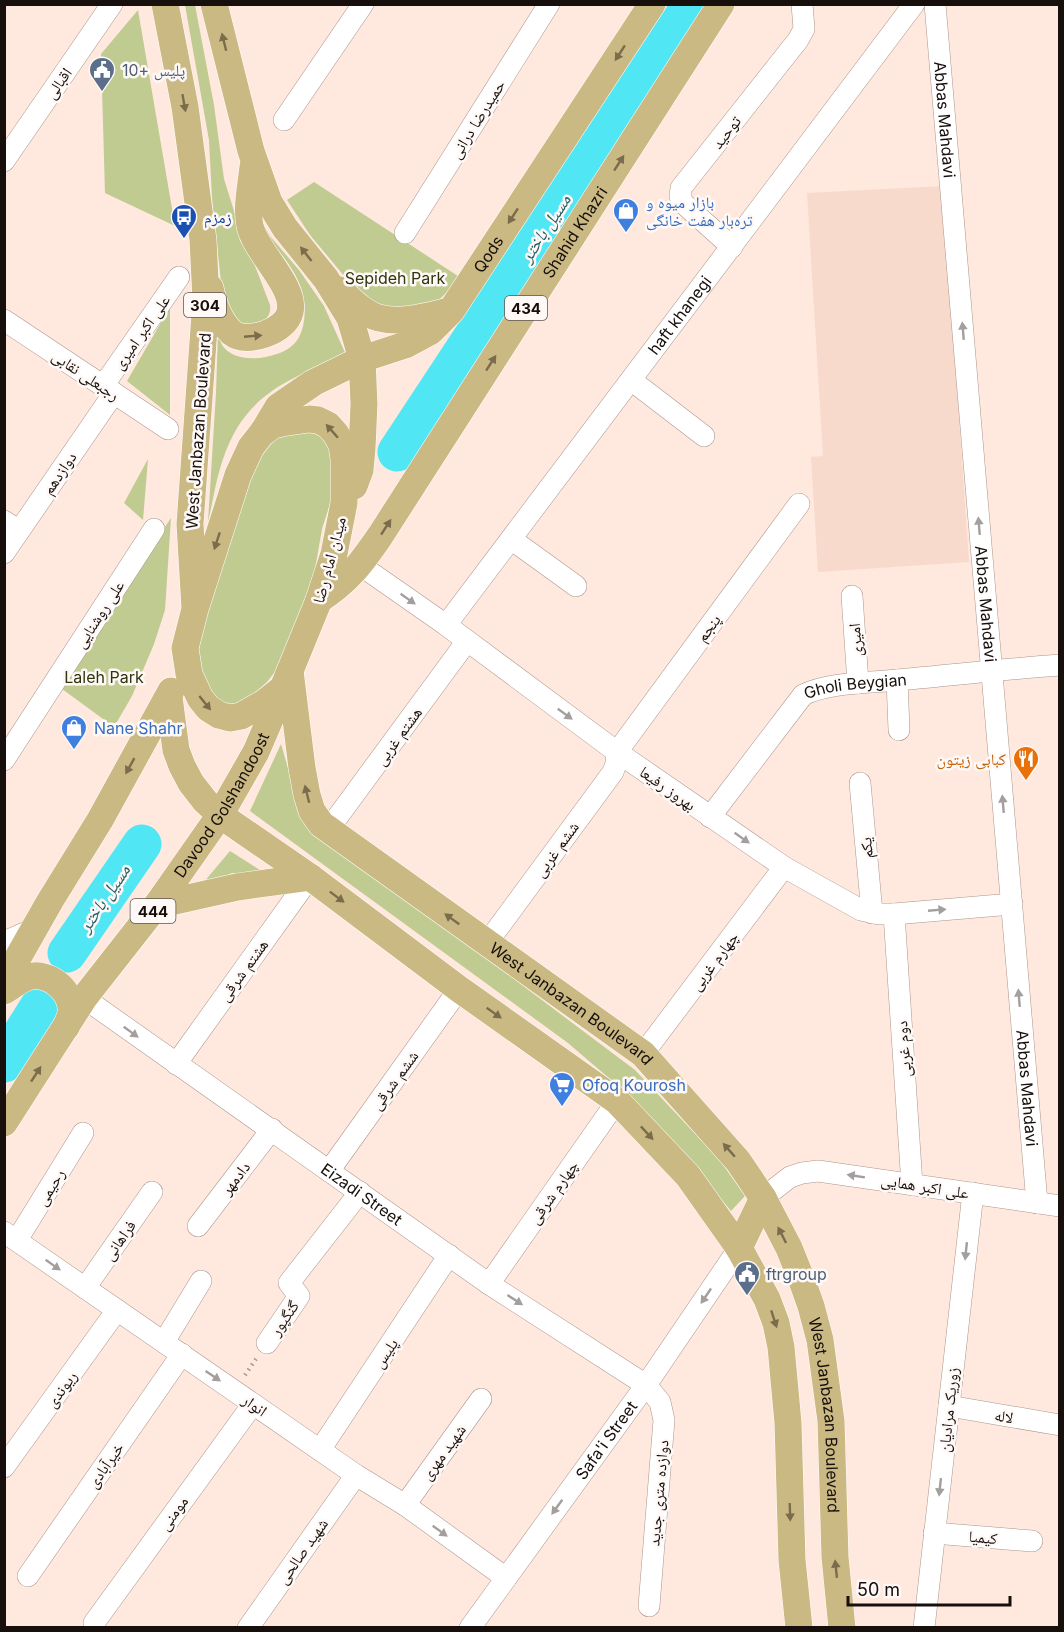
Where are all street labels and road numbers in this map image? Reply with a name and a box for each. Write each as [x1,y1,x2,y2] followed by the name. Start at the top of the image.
[930,60,960,179] street label: Abbas Mahdavi
[40,63,77,103] street label: اقبالی
[445,76,510,163] street label: حمیدرضا درانی
[707,111,745,153] street label: توحید
[538,183,611,282] street label: Shahid Khazri
[469,232,507,277] street label: Qods
[643,272,716,358] street label: haft khanegi
[108,291,175,374] street label: علی اکبر امیری
[184,293,226,317] road number: 304
[505,296,547,320] road number: 434
[181,332,215,530] street label: West Janbazan Boulevard
[48,345,124,406] street label: رجبعلی نقابی
[37,448,81,499] street label: دوازدهم
[308,515,351,606] street label: میدان امام رضا
[971,545,1001,663] street label: Abbas Mahdavi
[70,576,129,652] street label: علی روشنایی
[691,610,726,646] street label: پنجم
[844,623,867,657] street label: امیری
[801,669,908,703] street label: Gholi Beygian
[370,703,427,770] street label: هشتم غربی
[169,729,273,881] street label: Davood Golshandoost
[636,761,700,815] street label: بهروز رفیعا
[529,817,584,881] street label: ششم غربی
[855,836,878,859] street label: یکم
[130,899,176,923] road number: 444
[685,928,743,995] street label: چهارم غربی
[214,935,273,1006] street label: هشتم شرقی
[486,938,658,1069] street label: West Janbazan Boulevard
[891,1020,916,1078] street label: دوم غربی
[1012,1029,1042,1147] street label: Abbas Mahdavi
[366,1046,423,1114] street label: ششم شرقی
[524,1156,583,1228] street label: چهارم شرقی
[215,1157,254,1200] street label: دادمهر
[317,1159,406,1230] street label: Eizadi Street
[31,1165,70,1210] street label: رحیمی
[879,1169,970,1204] street label: علی اکبر همایی
[98,1216,141,1265] street label: فراهانی
[264,1296,303,1340] street label: گنگپور
[804,1315,844,1513] street label: West Janbazan Boulevard
[368,1334,403,1372] street label: پلیس
[41,1367,82,1412] street label: ریوندی
[934,1367,963,1454] street label: زوریک مرادیان
[238,1389,271,1421] street label: انوار
[571,1397,641,1483] street label: Safa'i Street
[993,1405,1015,1427] street label: لاله
[416,1420,471,1484] street label: شهید مهری
[82,1438,129,1492] street label: خیرآبادی
[643,1439,674,1547] street label: دوازده متری جدید
[154,1492,193,1535] street label: مومنی
[272,1514,333,1588] street label: شهید صالحی
[968,1526,999,1548] street label: کیمیا

